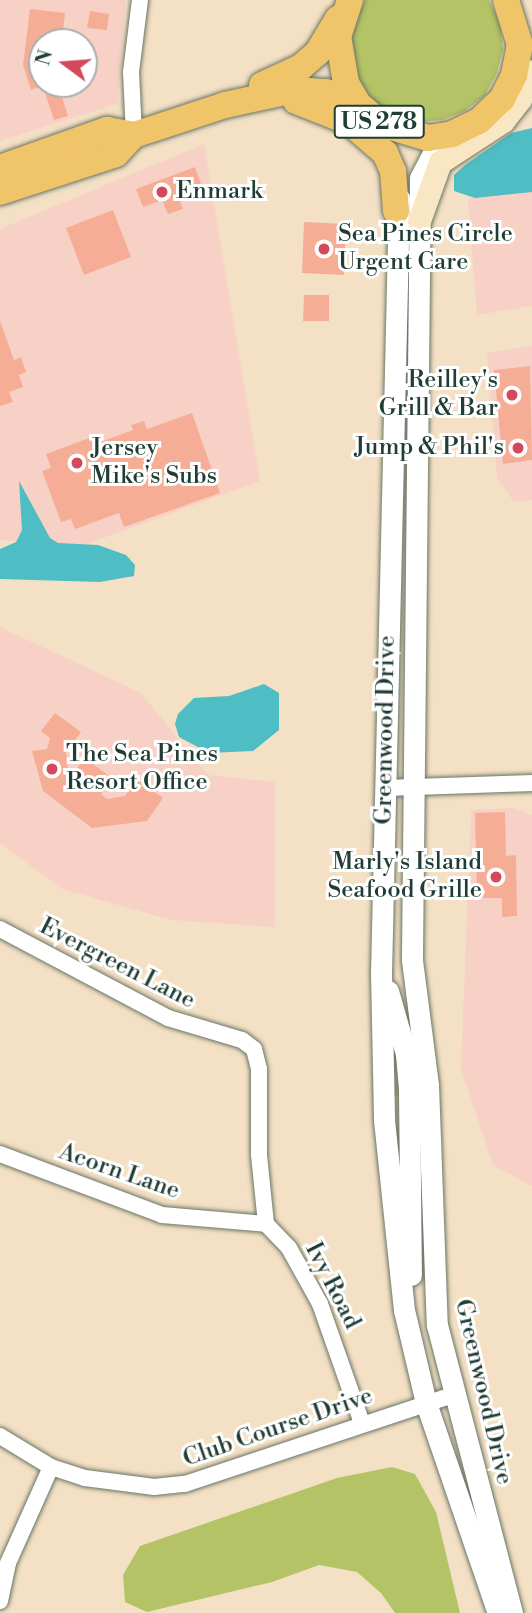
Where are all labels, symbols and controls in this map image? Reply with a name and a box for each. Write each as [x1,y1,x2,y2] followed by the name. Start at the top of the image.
[28,28,98,98] north arrow
[31,47,58,68] text: N
[334,102,424,141] road number: US 278
[176,178,263,206] place label: Enmark
[154,184,170,200] marker: Enmark
[338,221,513,277] place label: Sea Pines Circle Urgent Care
[316,241,332,257] marker: Sea Pines Circle Urgent Care
[379,367,498,423] place label: Reilley's Grill & Bar
[504,387,520,403] marker: Reilley's Grill & Bar
[355,434,504,462] place label: Jump & Phil's
[91,435,217,491] place label: Jersey Mike's Subs
[510,440,526,456] marker: Jump & Phil's
[69,455,85,471] marker: Jersey Mike's Subs
[370,635,402,825] street label: Greenwood Drive
[66,741,218,797] place label: The Sea Pines Resort Office
[44,761,60,777] marker: The Sea Pines Resort Office
[327,849,482,905] place label: Marly's Island Seafood Grille
[488,869,504,885] marker: Marly's Island Seafood Grille
[34,912,200,1016] street label: Evergreen Lane
[55,1138,183,1206] street label: Acorn Lane
[298,1238,366,1334] street label: Ivy Road
[448,1297,518,1487] street label: Greenwood Drive
[179,1382,377,1474] street label: Club Course Drive

